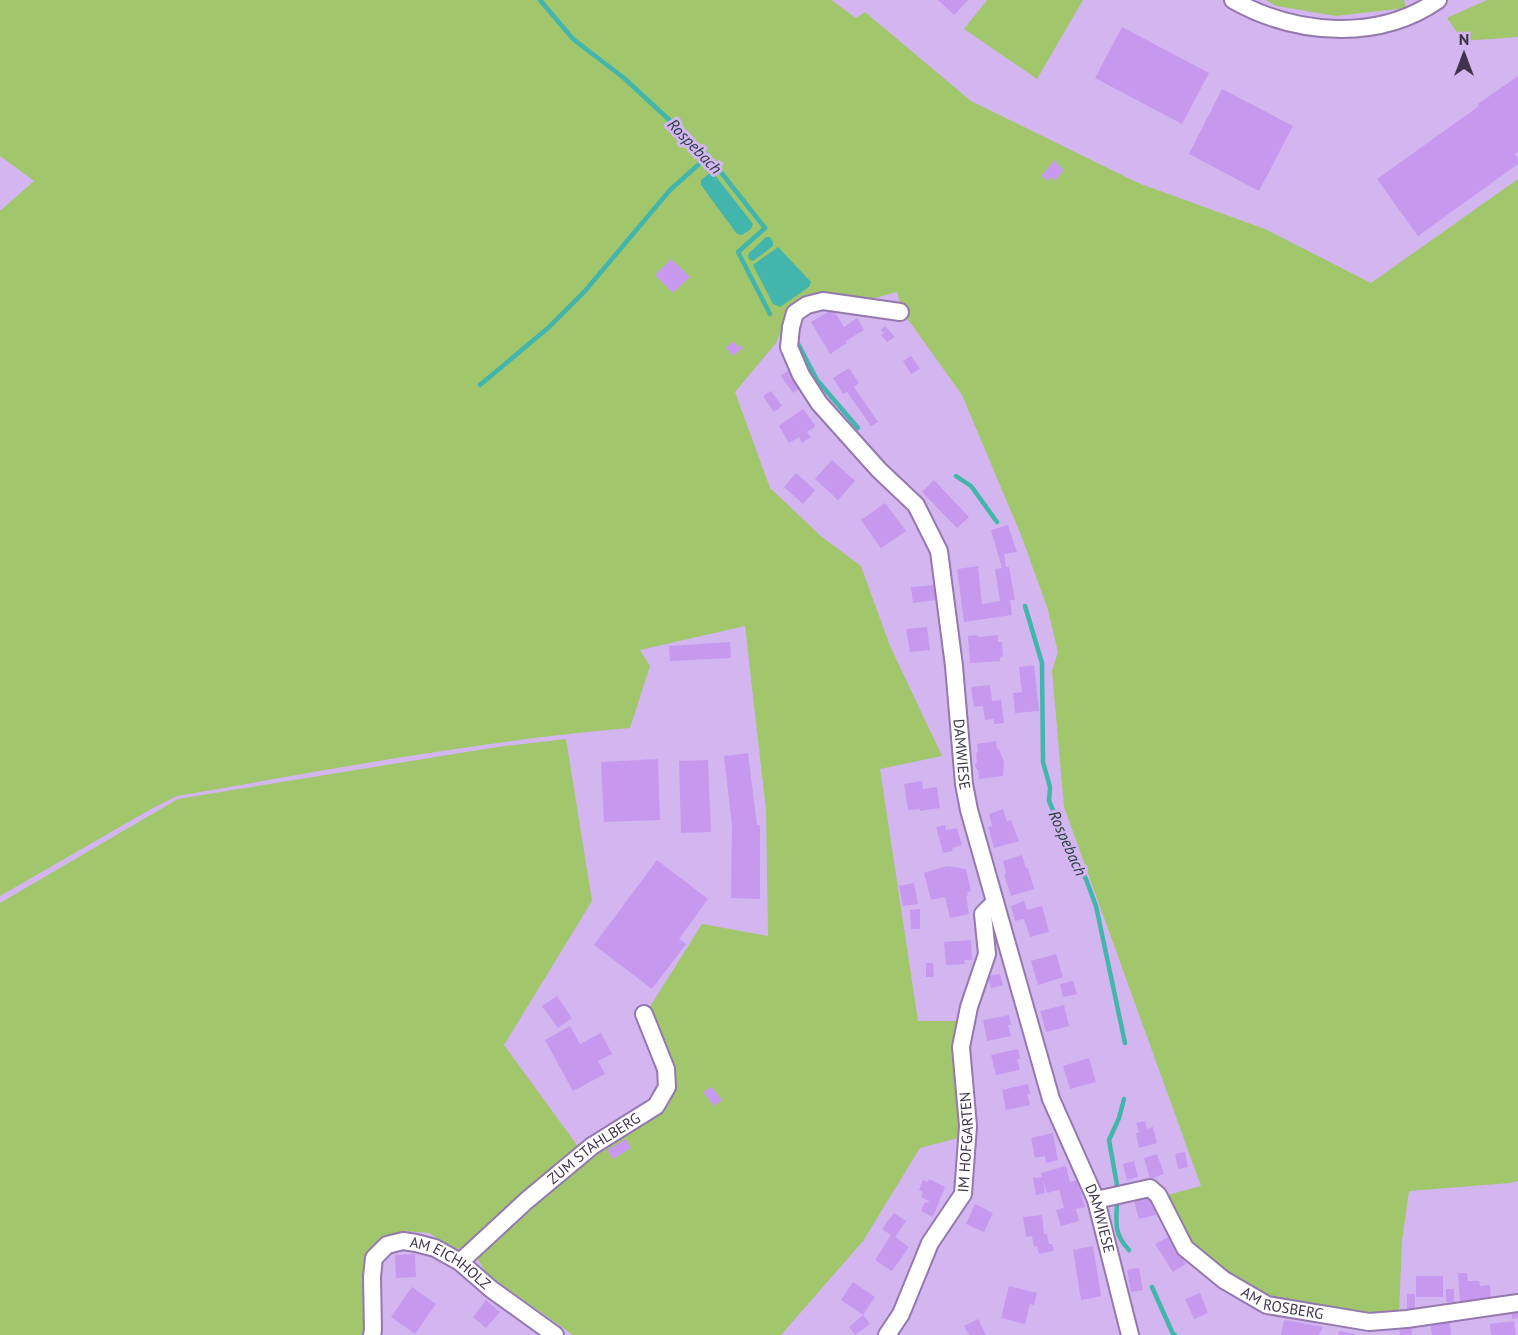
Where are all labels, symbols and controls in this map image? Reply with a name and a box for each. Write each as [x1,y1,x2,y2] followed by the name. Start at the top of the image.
[1434,24,1494,84] north arrow
[1459,29,1469,49] text: N
[664,114,726,178] water label: Rospebach
[950,718,975,791] street label: DAMWIESE
[1045,807,1091,879] water label: Rospebach
[953,1091,977,1193] street label: IM HOFGARTEN
[543,1108,644,1188] street label: ZUM STAHLBERG
[1081,1181,1119,1255] street label: DAMWIESE
[409,1232,495,1293] street label: AM EICHHOLZ
[1238,1282,1325,1323] street label: AM ROSBERG

